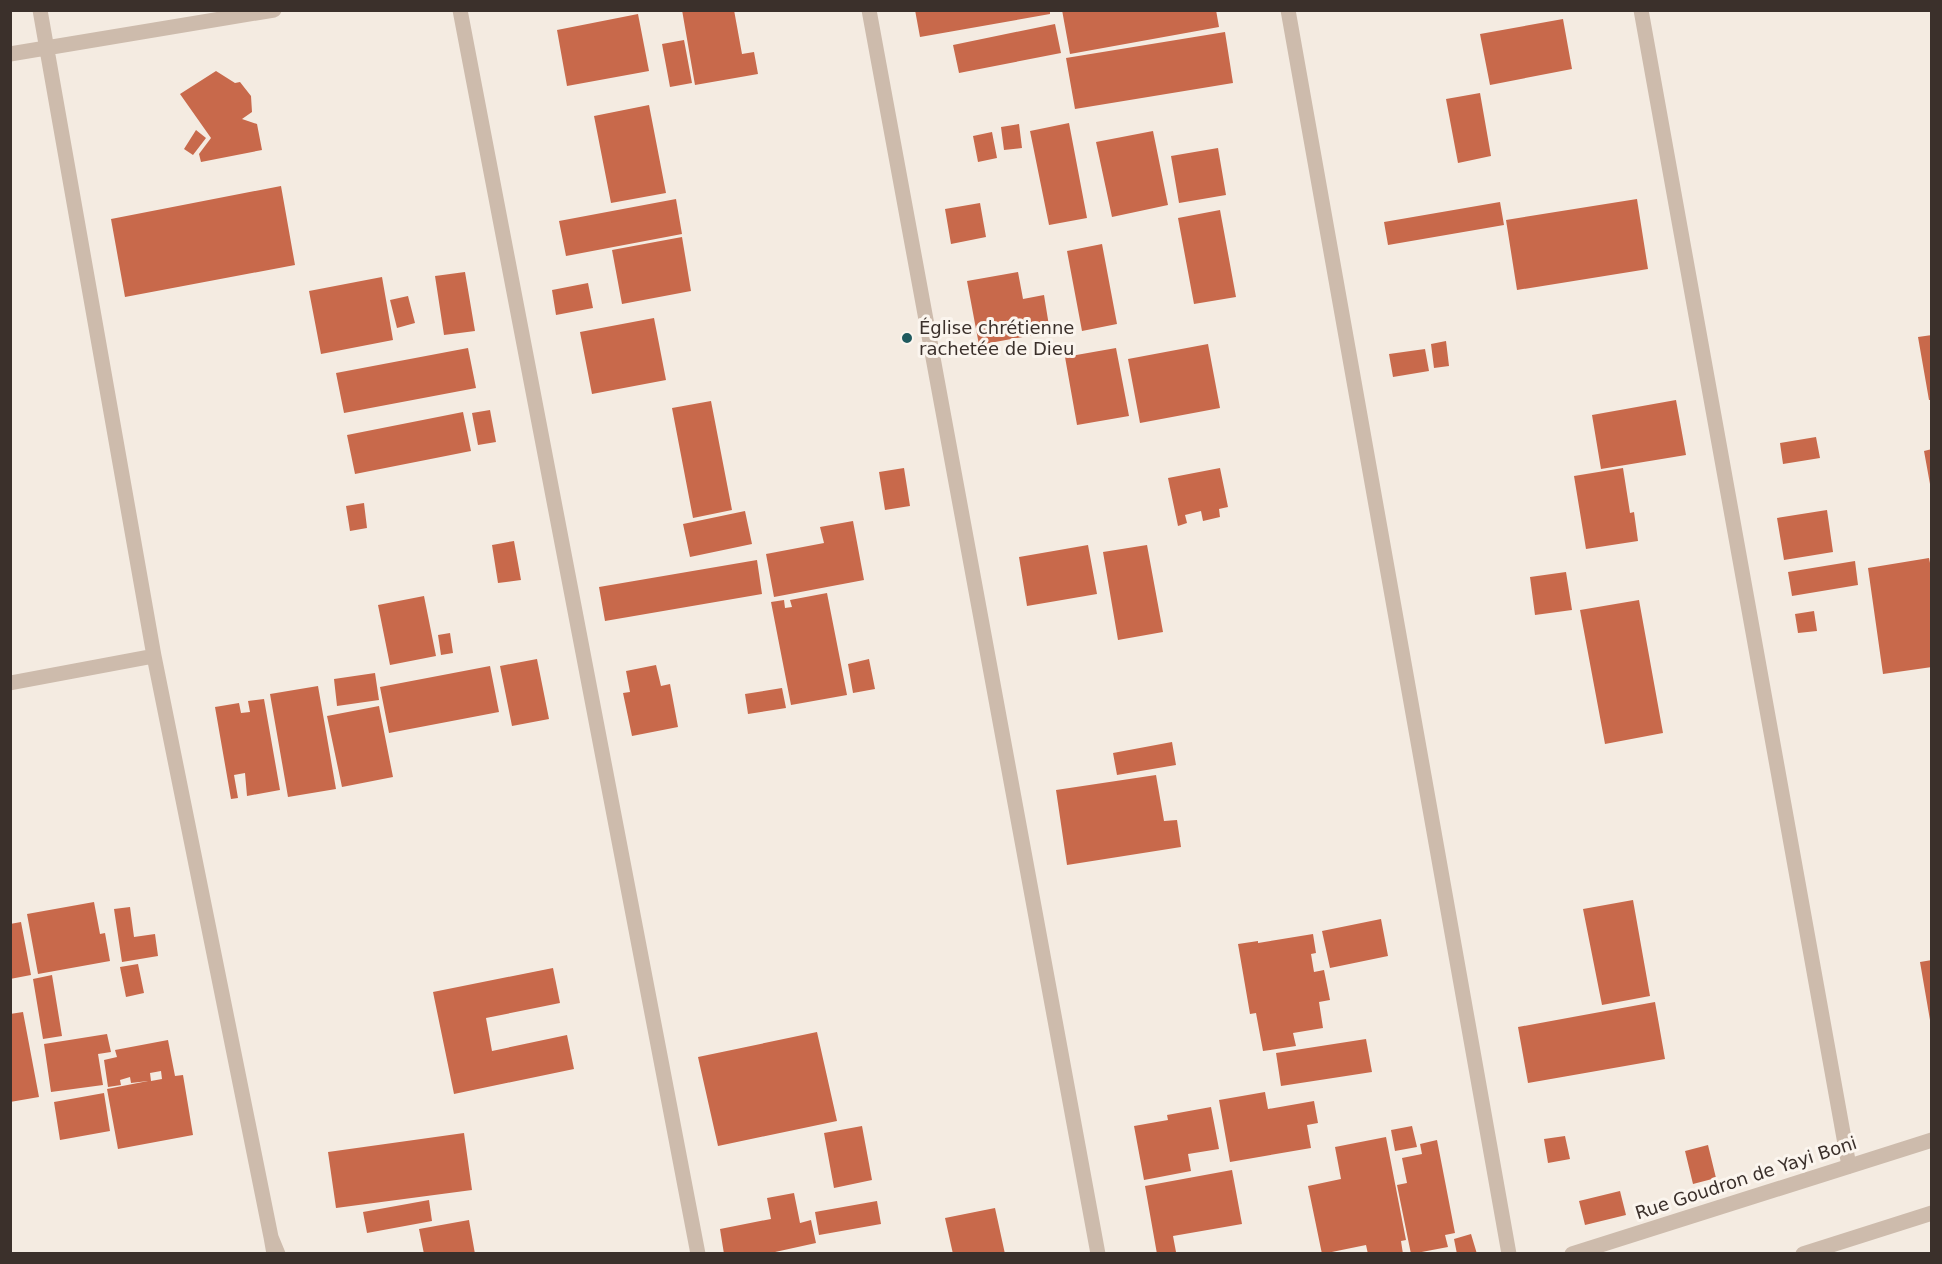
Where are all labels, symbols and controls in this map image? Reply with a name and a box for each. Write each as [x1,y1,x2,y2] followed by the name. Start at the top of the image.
[919,317,1074,359] place label: Église chrétienne rachetée de Dieu
[900,331,914,345] marker: Église chrétienne rachetée de Dieu
[1632,1132,1859,1223] street label: Rue Goudron de Yayi Boni

